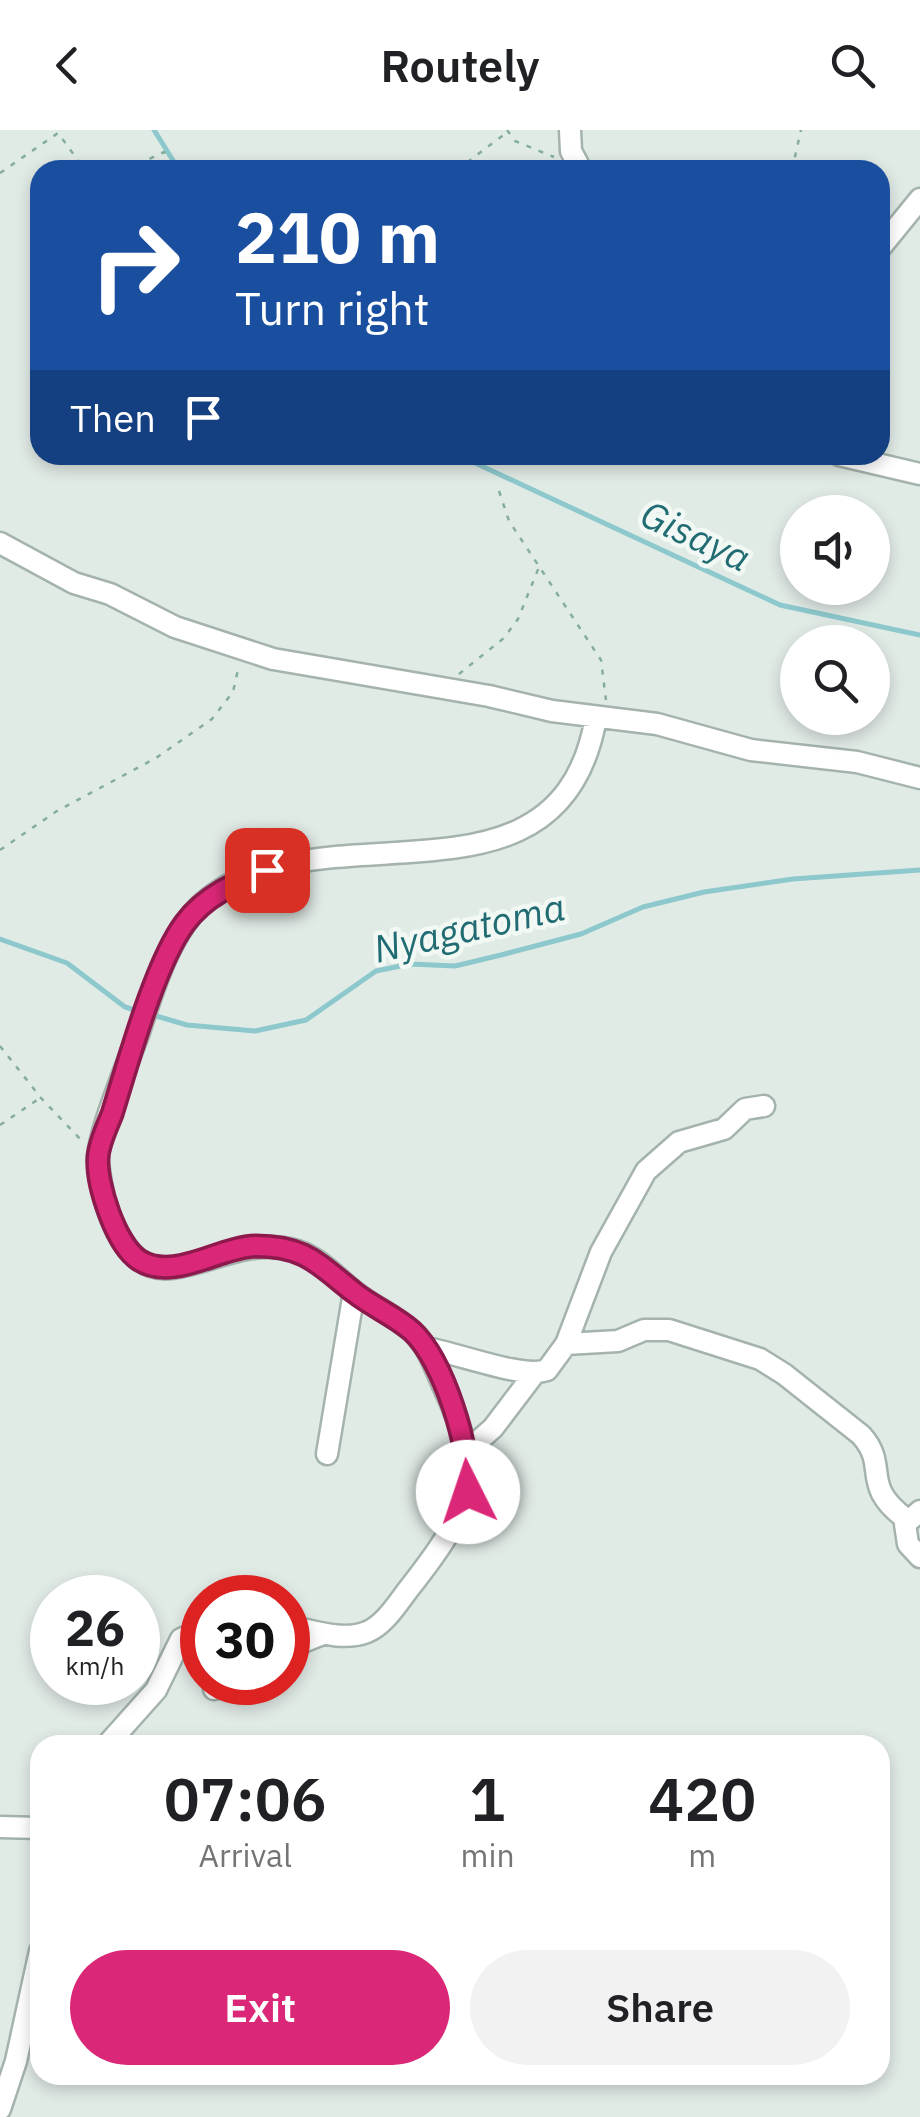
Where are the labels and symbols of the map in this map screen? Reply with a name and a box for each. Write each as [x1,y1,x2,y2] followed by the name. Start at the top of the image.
[633,488,759,582] water label: Gisaya
[225,828,310,913] pin
[369,881,569,973] water label: Nyagatoma
[416,1440,520,1544] position arrow
[180,1575,310,1705] speed limit sign: 30

